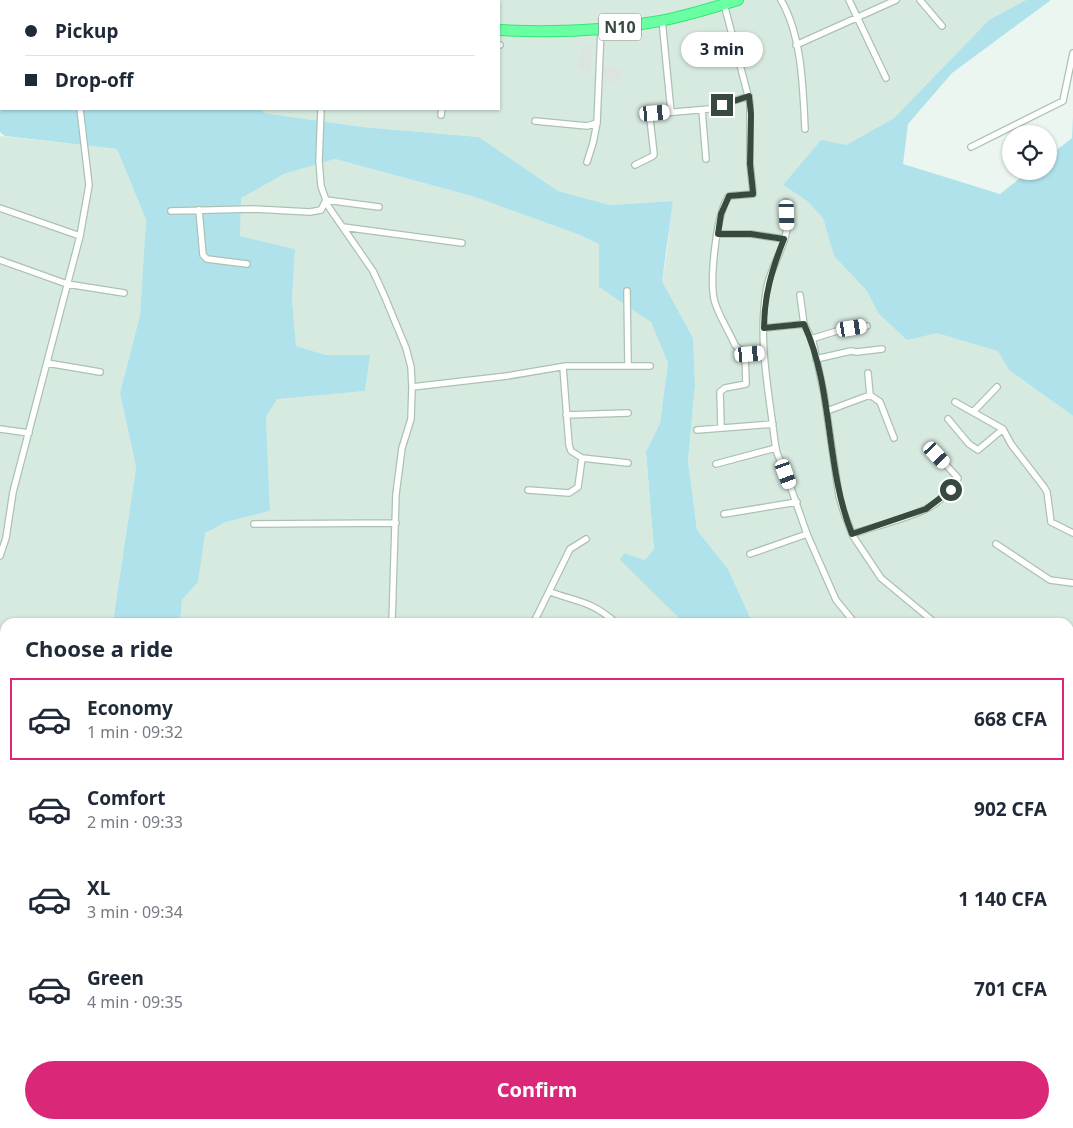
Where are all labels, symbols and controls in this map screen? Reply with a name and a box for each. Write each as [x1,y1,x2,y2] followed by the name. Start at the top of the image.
[599,14,641,41] road number: N10
[55,18,118,44] text: Pickup
[681,32,763,68] callout: 3 min
[700,38,744,60] text: 3 min
[55,67,134,93] text: Drop-off
[711,94,733,116] route end
[639,104,670,122] car
[1002,125,1057,180] map controls
[1002,125,1057,180] button: locate
[778,200,795,230] car
[836,318,867,338] car
[734,345,765,363] car
[921,439,952,471] car
[773,457,798,491] car
[940,479,962,501] route start
[25,633,173,663] text: Choose a ride
[87,695,173,721] text: Economy
[27,697,72,742] icon: car
[974,706,1047,732] text: 668 CFA
[87,721,183,743] text: 1 min · 09:32
[87,785,166,811] text: Comfort
[27,787,72,832] icon: car
[974,796,1047,822] text: 902 CFA
[87,811,183,833] text: 2 min · 09:33
[87,875,110,901] text: XL
[27,877,72,922] icon: car
[958,886,1047,912] text: 1 140 CFA
[87,901,183,923] text: 3 min · 09:34
[87,965,144,991] text: Green
[27,967,72,1012] icon: car
[974,976,1047,1002] text: 701 CFA
[87,991,183,1013] text: 4 min · 09:35
[25,1061,1049,1119] button: Confirm

